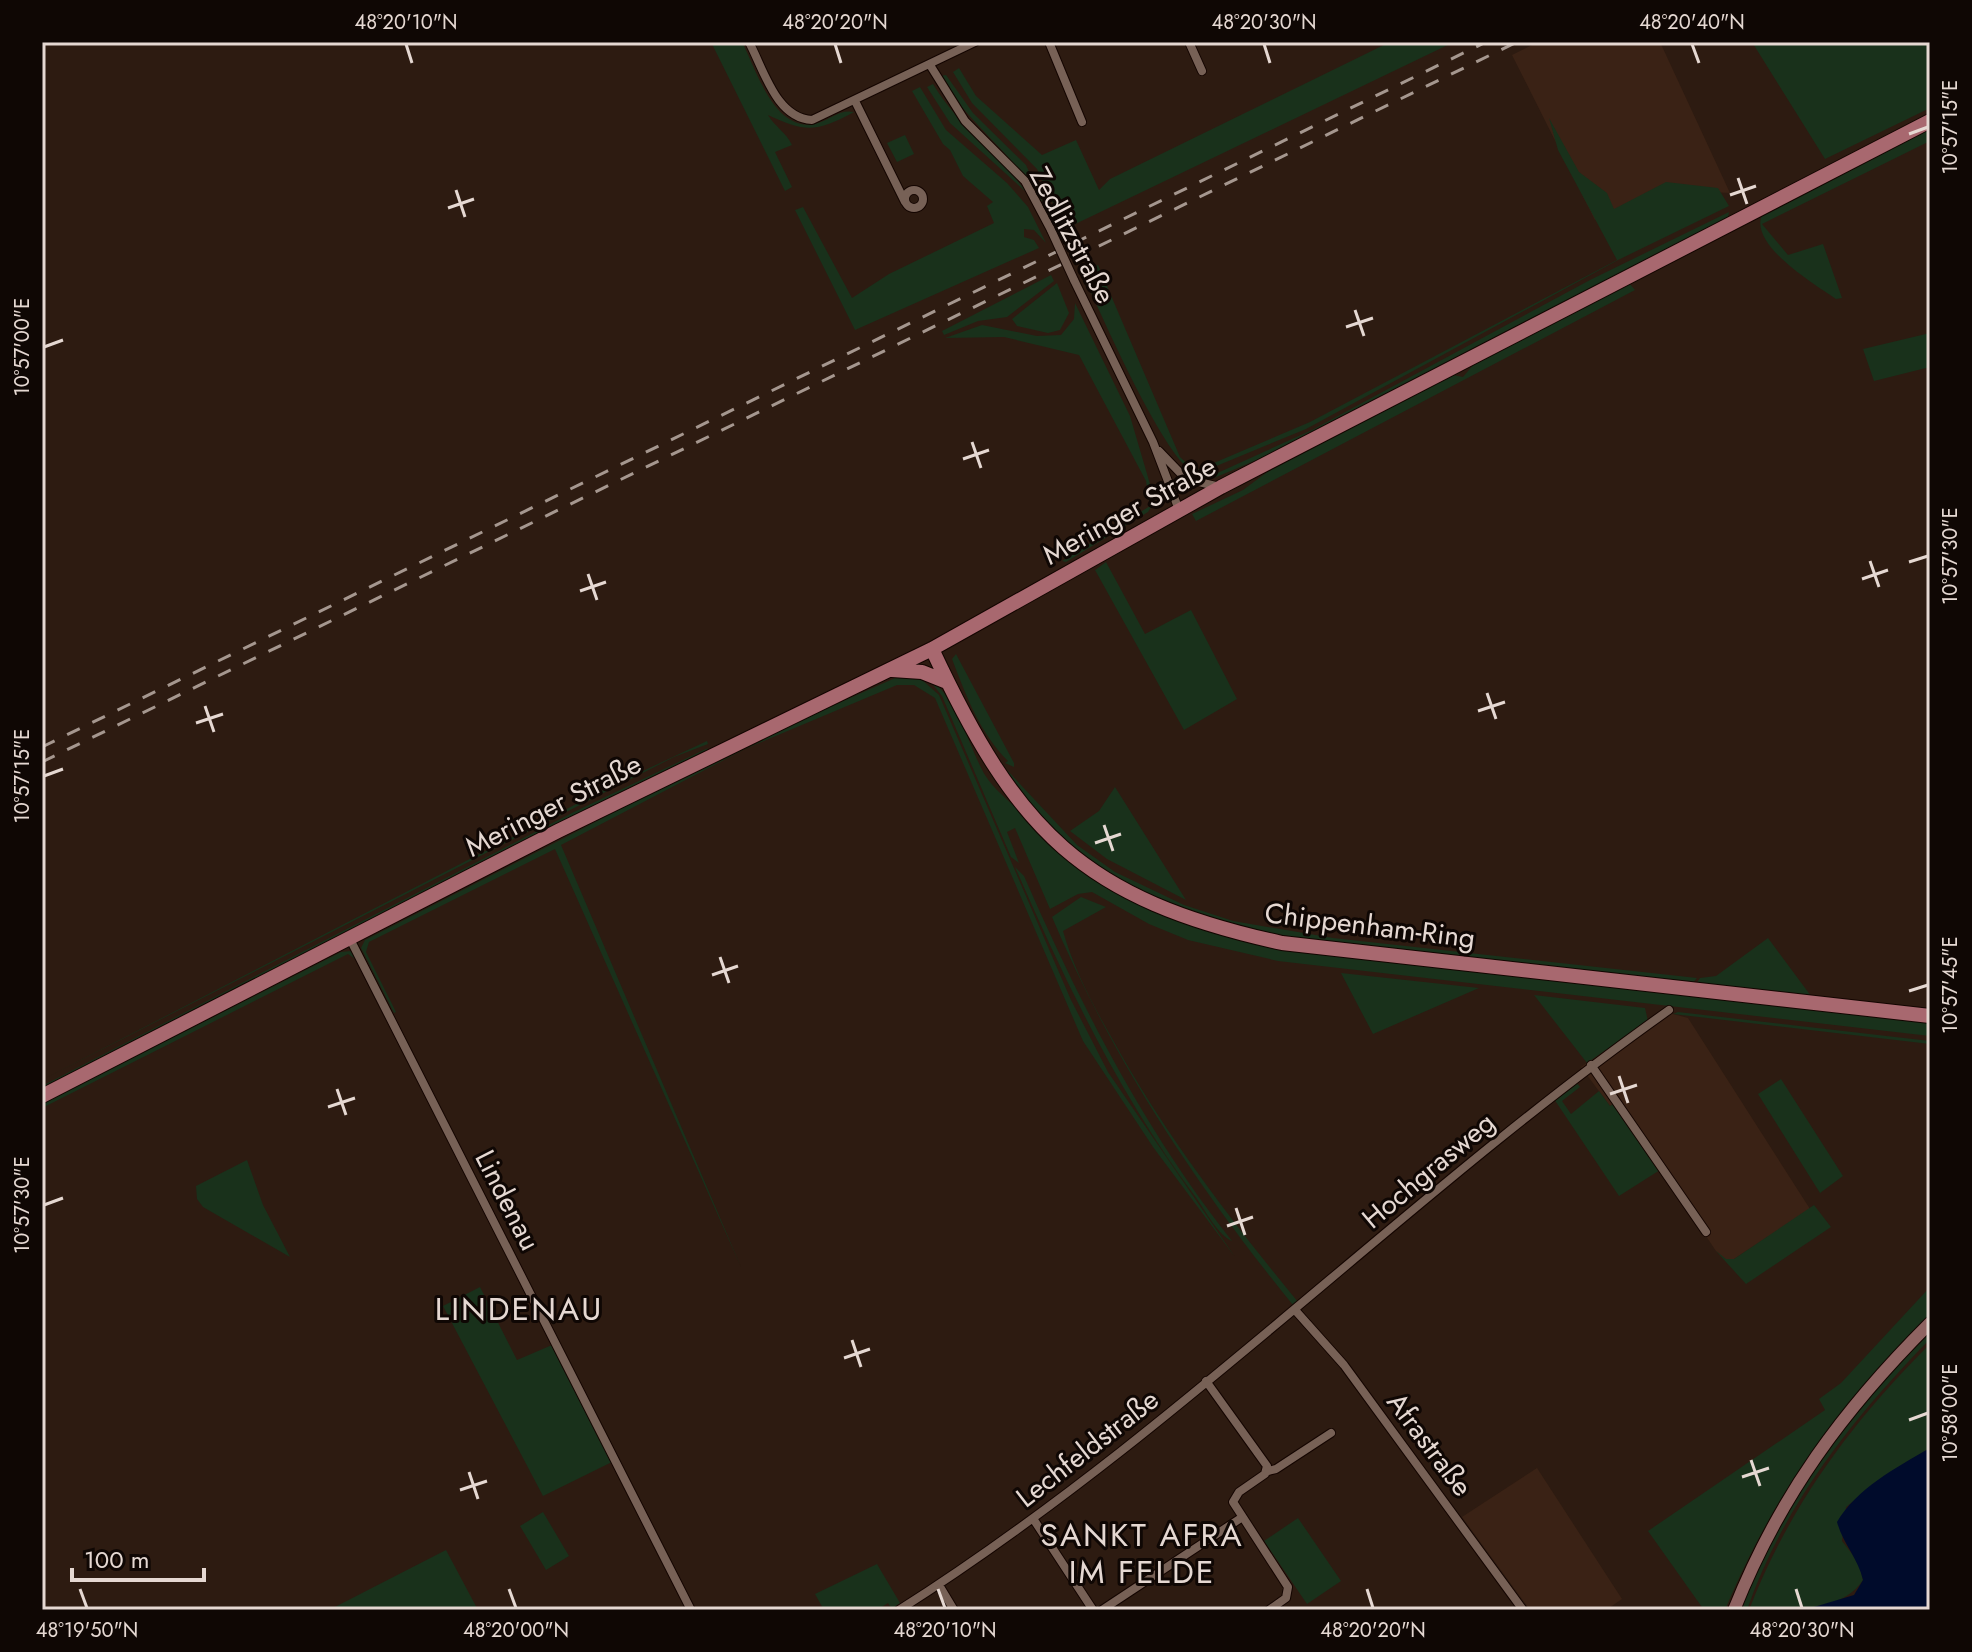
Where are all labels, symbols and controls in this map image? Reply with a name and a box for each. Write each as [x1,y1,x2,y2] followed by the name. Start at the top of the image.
[354,8,458,37] text: 48°20'10"N
[782,8,888,37] text: 48°20'20"N
[1212,8,1316,37] text: 48°20'30"N
[1639,8,1745,37] text: 48°20'40"N
[1936,80,1965,174] text: 10°57'15"E
[1019,160,1126,311] street label: Zedlitzstraße
[8,298,37,396] text: 10°57'00"E
[1035,446,1223,575] street label: Meringer Straße
[1936,507,1965,605] text: 10°57'30"E
[8,729,37,823] text: 10°57'15"E
[458,743,648,867] street label: Meringer Straße
[1262,892,1478,959] street label: Chippenham-Ring
[1936,936,1965,1034] text: 10°57'45"E
[1353,1102,1504,1238] street label: Hochgrasweg
[465,1143,550,1258] street label: Lindenau
[8,1156,37,1254] text: 10°57'30"E
[435,1286,603,1332] district label: LINDENAU
[1936,1364,1965,1462] text: 10°58'00"E
[1007,1380,1167,1517] street label: Lechfeldstraße
[1377,1384,1482,1505] street label: Afrastraße
[1040,1512,1244,1595] district label: SANKT AFRA IM FELDE
[72,1532,204,1582] scale bar
[84,1542,150,1577] text: 100 m
[36,1616,138,1645] text: 48°19'50"N
[463,1616,569,1645] text: 48°20'00"N
[893,1616,997,1645] text: 48°20'10"N
[1320,1616,1426,1645] text: 48°20'20"N
[1750,1616,1854,1645] text: 48°20'30"N

